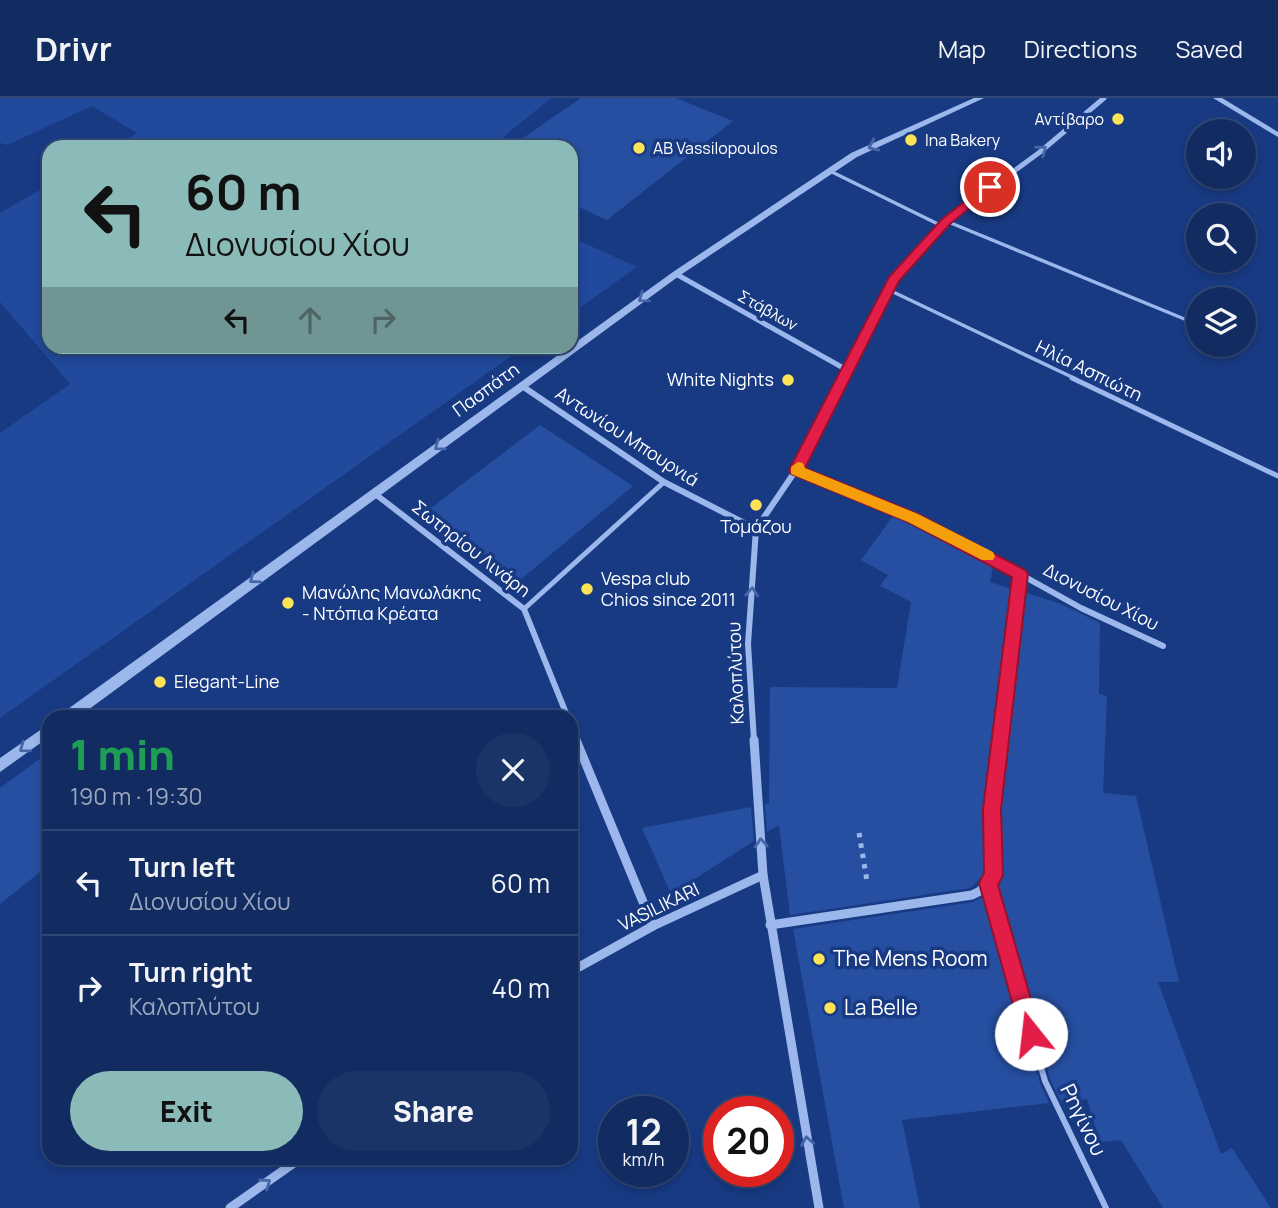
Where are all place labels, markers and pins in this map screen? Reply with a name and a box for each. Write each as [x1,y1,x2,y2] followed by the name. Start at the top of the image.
[1035,108,1104,130] place label: Αντίβαρο
[1110,111,1126,127] marker: Αντίβαρο
[925,129,1001,151] place label: Ina Bakery
[903,132,919,148] marker: Ina Bakery
[653,137,778,159] place label: AB Vassilopoulos
[631,140,647,156] marker: AB Vassilopoulos
[960,157,1020,217] pin
[667,367,774,391] place label: White Nights
[780,372,796,388] marker: White Nights
[748,497,764,513] marker: Τομάζου
[720,514,792,538] place label: Τομάζου
[601,566,736,611] place label: Vespa club Chios since 2011
[302,580,481,625] place label: Μανώλης Μανωλάκης - Ντόπια Κρέατα
[579,581,595,597] marker: Vespa club Chios since 2011
[280,595,296,611] marker: Μανώλης Μανωλάκης - Ντόπια Κρέατα
[174,669,280,693] place label: Elegant-Line
[152,674,168,690] marker: Elegant-Line
[833,944,988,972] place label: The Mens Room
[811,951,827,967] marker: The Mens Room
[844,993,918,1021] place label: La Belle
[822,1000,838,1016] marker: La Belle

